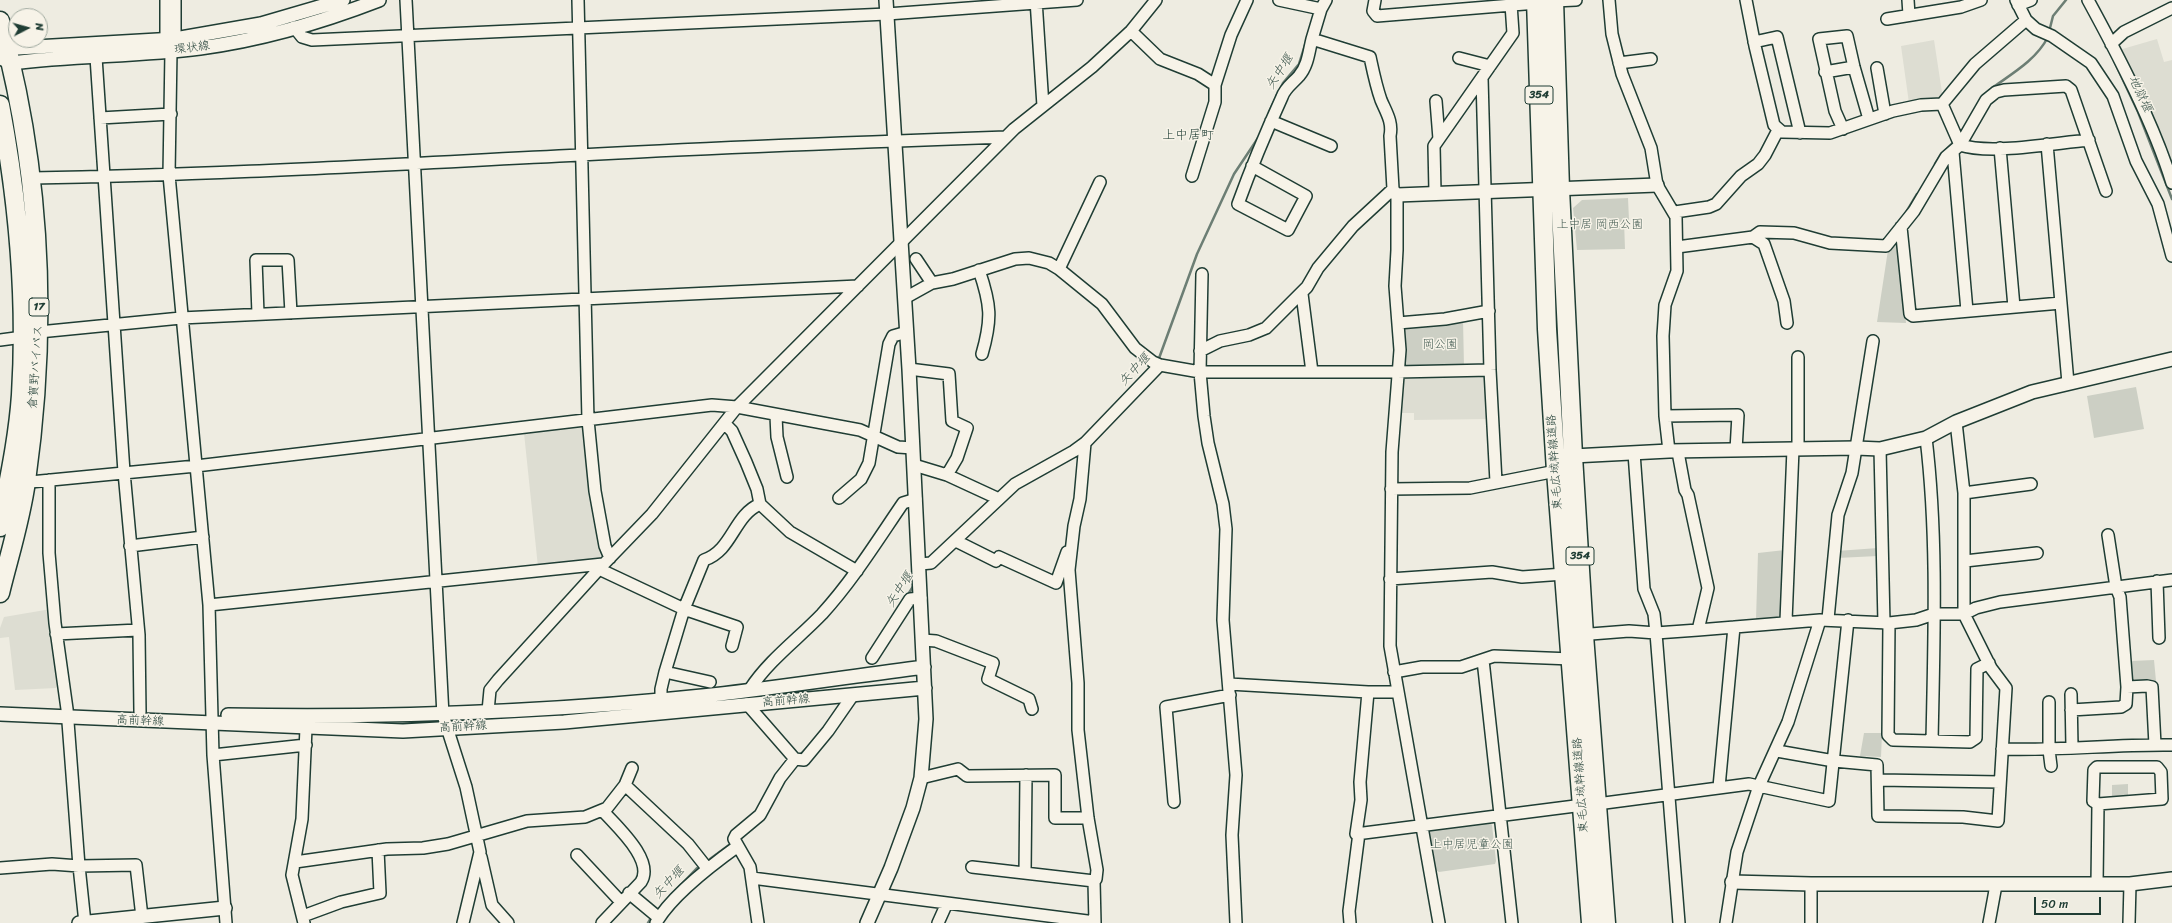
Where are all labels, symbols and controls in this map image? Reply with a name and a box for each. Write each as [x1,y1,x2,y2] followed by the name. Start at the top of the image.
[8,8,48,48] north arrow
[30,22,49,32] text: N
[173,39,211,57] street label: 環状線
[1263,51,1297,93] water label: 矢中堰
[2125,73,2155,115] water label: 地獄堰
[1525,86,1553,104] road number: 354
[1162,128,1214,144] district label: 上中居町
[1556,218,1644,232] park label: 上中居 岡西公園
[29,298,49,316] road number: 17
[26,325,46,409] street label: 倉賀野バイパス
[1422,338,1458,352] park label: 岡公園
[1116,350,1154,390] water label: 矢中堰
[1544,414,1566,510] street label: 東毛広域幹線道路
[1566,547,1594,565] road number: 354
[883,569,917,611] water label: 矢中堰
[761,692,811,710] street label: 高前幹線
[116,713,164,729] street label: 高前幹線
[439,719,487,735] street label: 高前幹線
[1570,737,1592,833] street label: 東毛広域幹線道路
[1430,838,1514,852] park label: 上中居児童公園
[650,863,688,903] water label: 矢中堰
[2036,889,2103,915] scale bar
[2041,893,2068,915] text: 50 m

